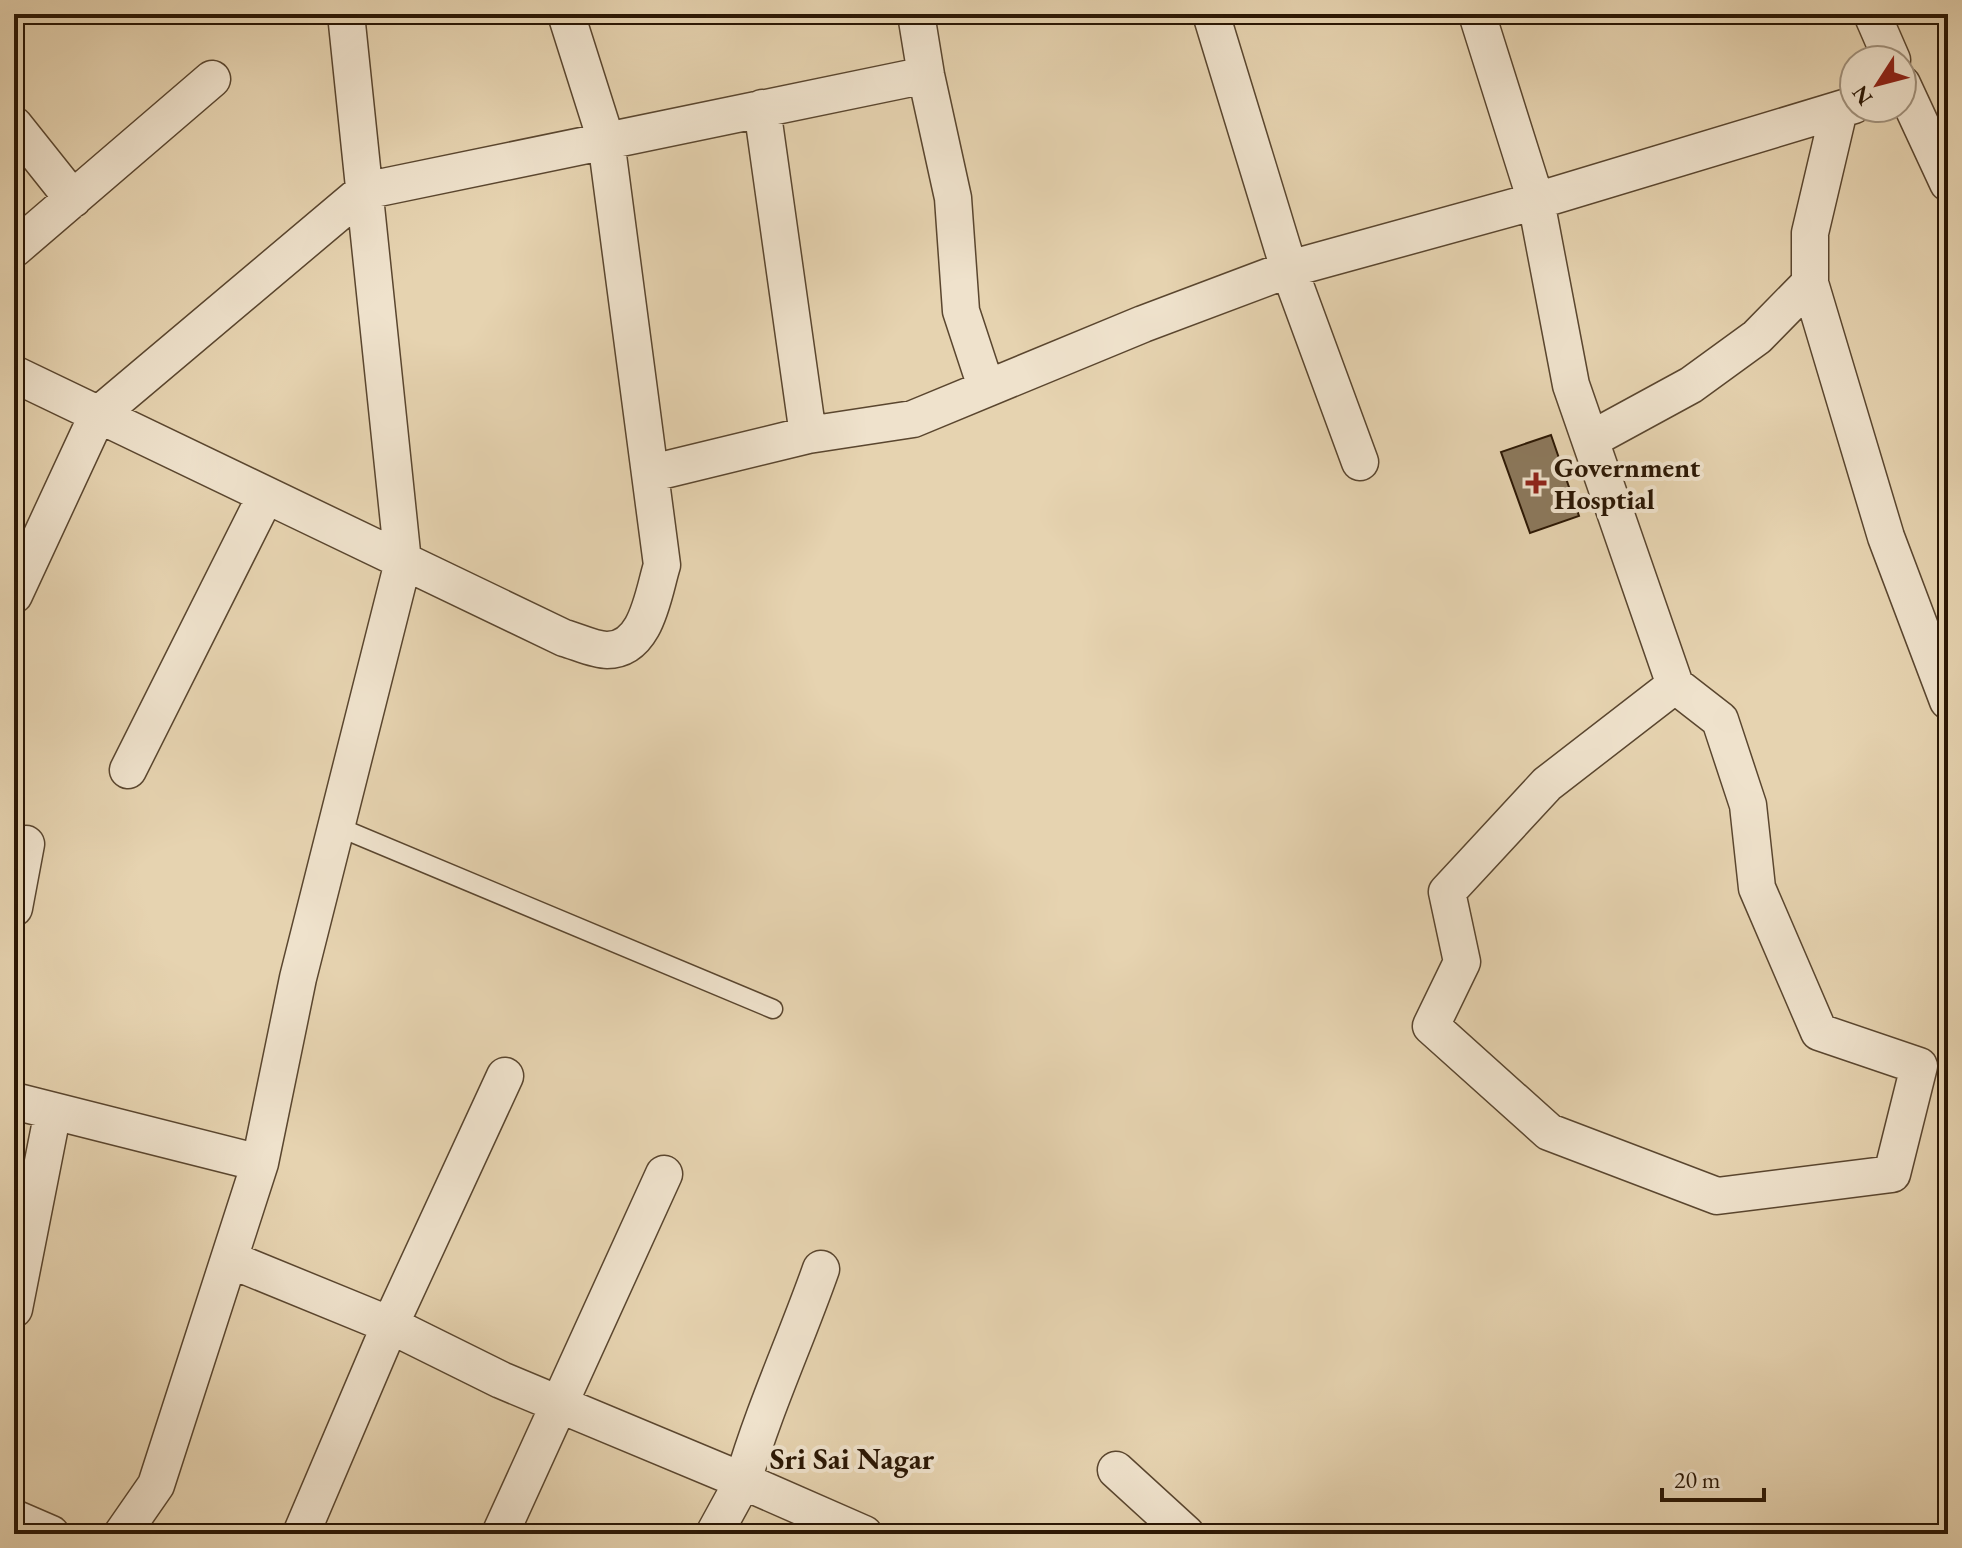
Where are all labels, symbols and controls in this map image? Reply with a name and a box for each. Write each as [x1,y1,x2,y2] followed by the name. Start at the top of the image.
[1838,44,1918,124] north arrow
[1845,80,1879,111] text: N
[1554,449,1701,517] place label: Government Hosptial
[1525,472,1547,494] marker: Government Hosptial
[770,1439,935,1478] district label: Sri Sai Nagar
[1662,1452,1764,1502] scale bar
[1674,1464,1721,1495] text: 20 m

